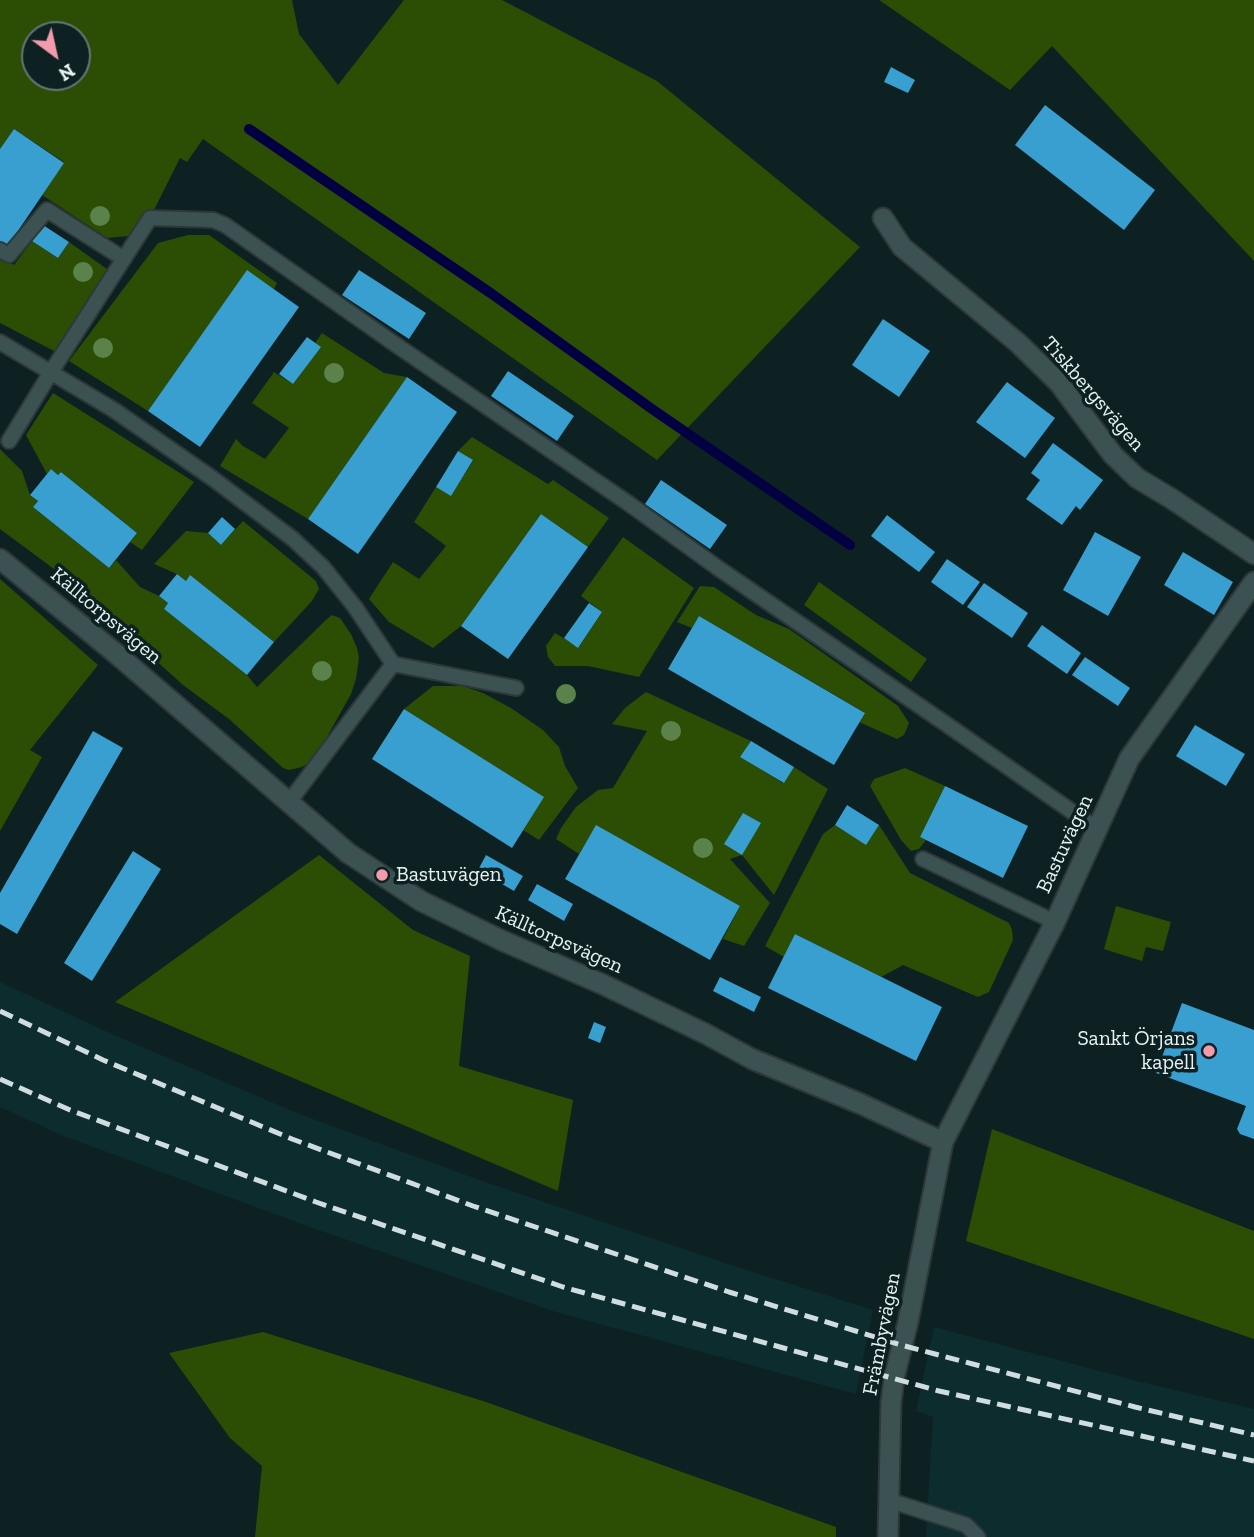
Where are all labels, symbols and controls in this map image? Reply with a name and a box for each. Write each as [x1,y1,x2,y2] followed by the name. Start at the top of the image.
[21,21,91,91] north arrow
[54,59,79,86] text: N
[1036,331,1150,457] street label: Tiskbergsvägen
[45,562,167,670] street label: Källtorpsvägen
[1031,791,1099,897] street label: Bastuvägen
[396,862,502,888] place label: Bastuvägen
[374,867,390,883] marker: Bastuvägen
[491,901,627,979] street label: Källtorpsvägen
[1077,1026,1195,1076] place label: Sankt Örjans kapell
[1201,1043,1217,1059] marker: Sankt Örjans kapell
[858,1270,906,1398] street label: Främbyvägen

